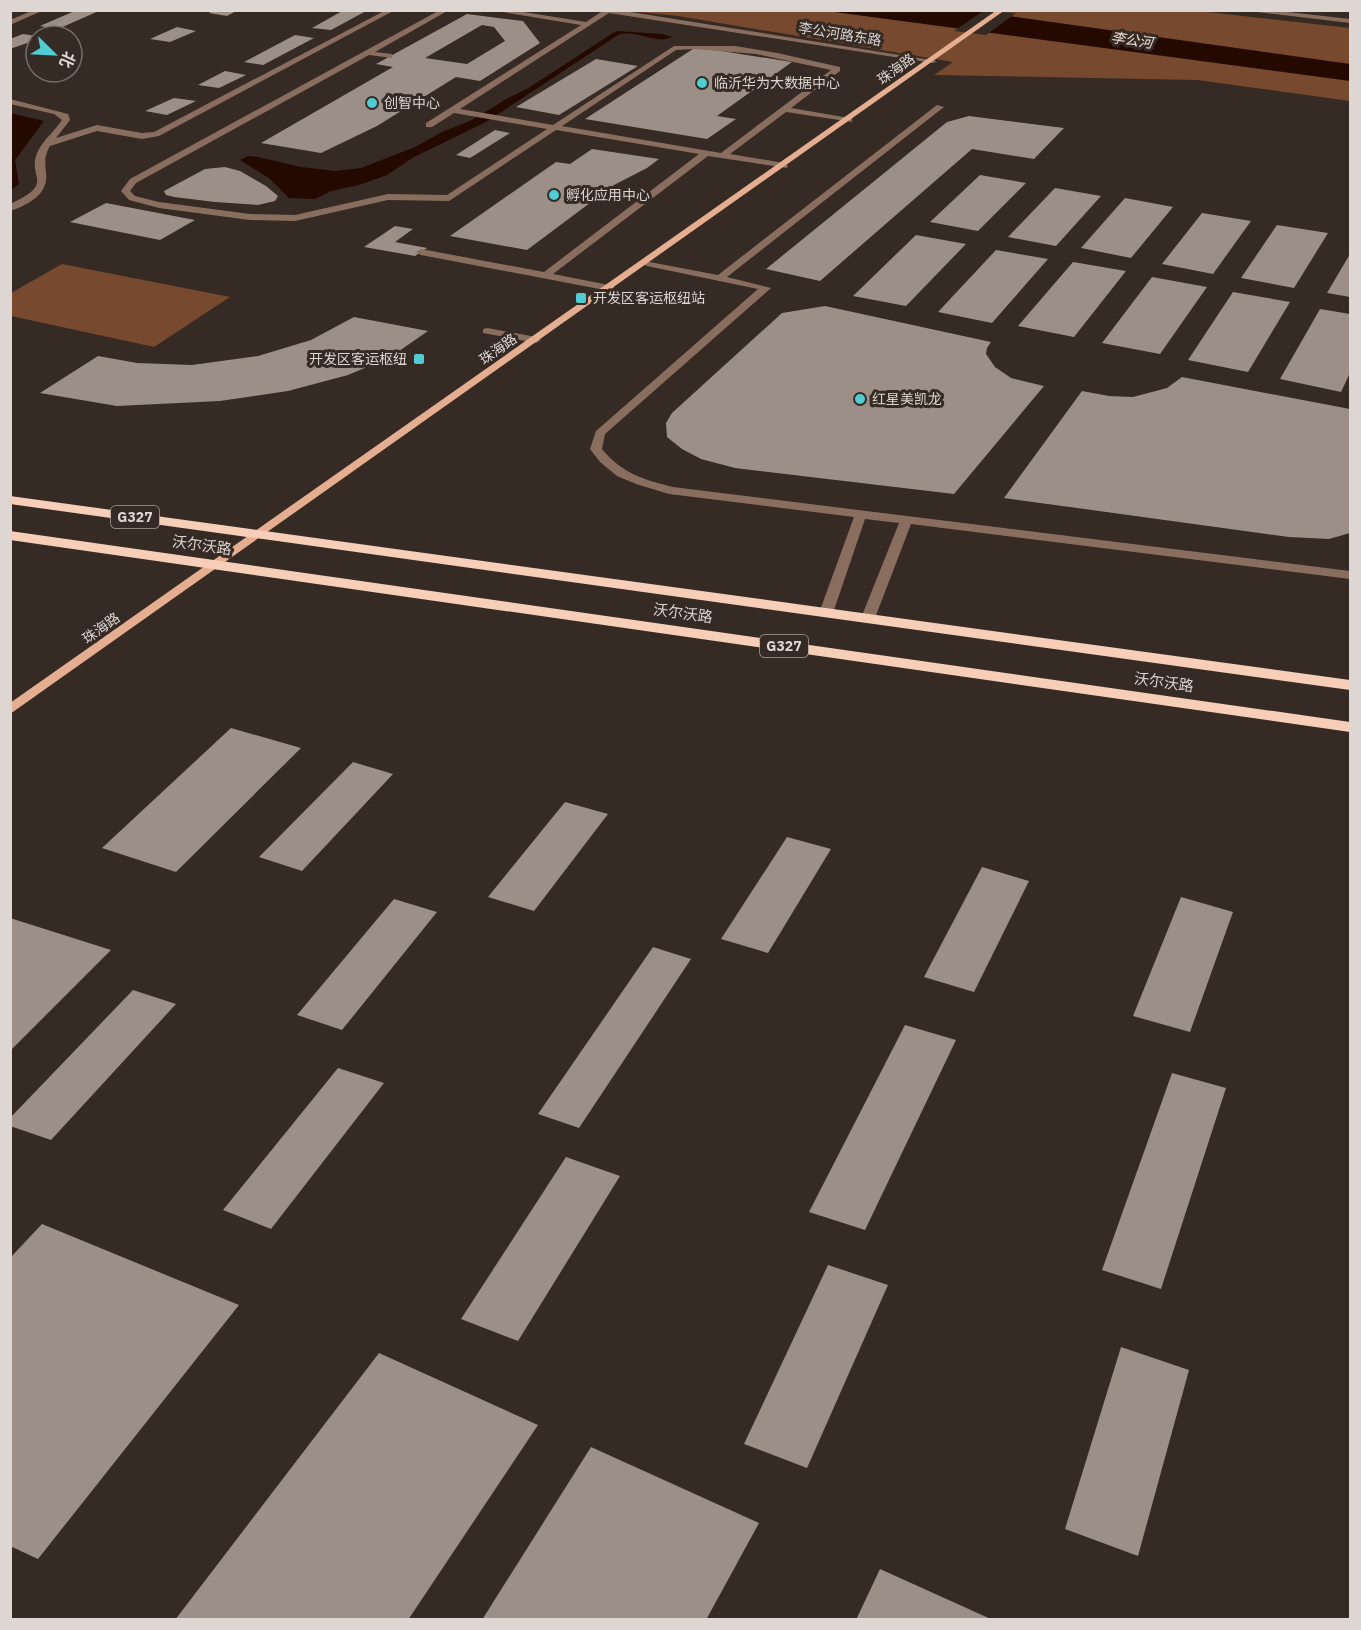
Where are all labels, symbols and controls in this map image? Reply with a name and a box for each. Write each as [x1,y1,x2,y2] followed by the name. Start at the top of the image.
[797,19,883,49] street label: 李公河路东路
[24,24,84,84] north arrow
[1110,28,1157,52] water label: 李公河
[55,49,80,71] text: 北
[874,50,918,88] street label: 珠海路
[714,74,840,92] place label: 临沂华为大数据中心
[695,76,709,90] marker: 临沂华为大数据中心
[384,94,440,112] place label: 创智中心
[365,96,379,110] marker: 创智中心
[566,186,650,204] place label: 孵化应用中心
[547,188,561,202] marker: 孵化应用中心
[593,289,705,307] place label: 开发区客运枢纽站
[574,291,588,305] marker: 开发区客运枢纽站
[476,330,520,368] street label: 珠海路
[309,350,407,368] place label: 开发区客运枢纽
[412,352,426,366] marker: 开发区客运枢纽
[872,390,942,408] place label: 红星美凯龙
[853,392,867,406] marker: 红星美凯龙
[111,506,159,528] road number: G327
[171,531,233,559] street label: 沃尔沃路
[652,599,714,627] street label: 沃尔沃路
[79,609,123,647] street label: 珠海路
[760,635,808,657] road number: G327
[1133,668,1195,696] street label: 沃尔沃路

